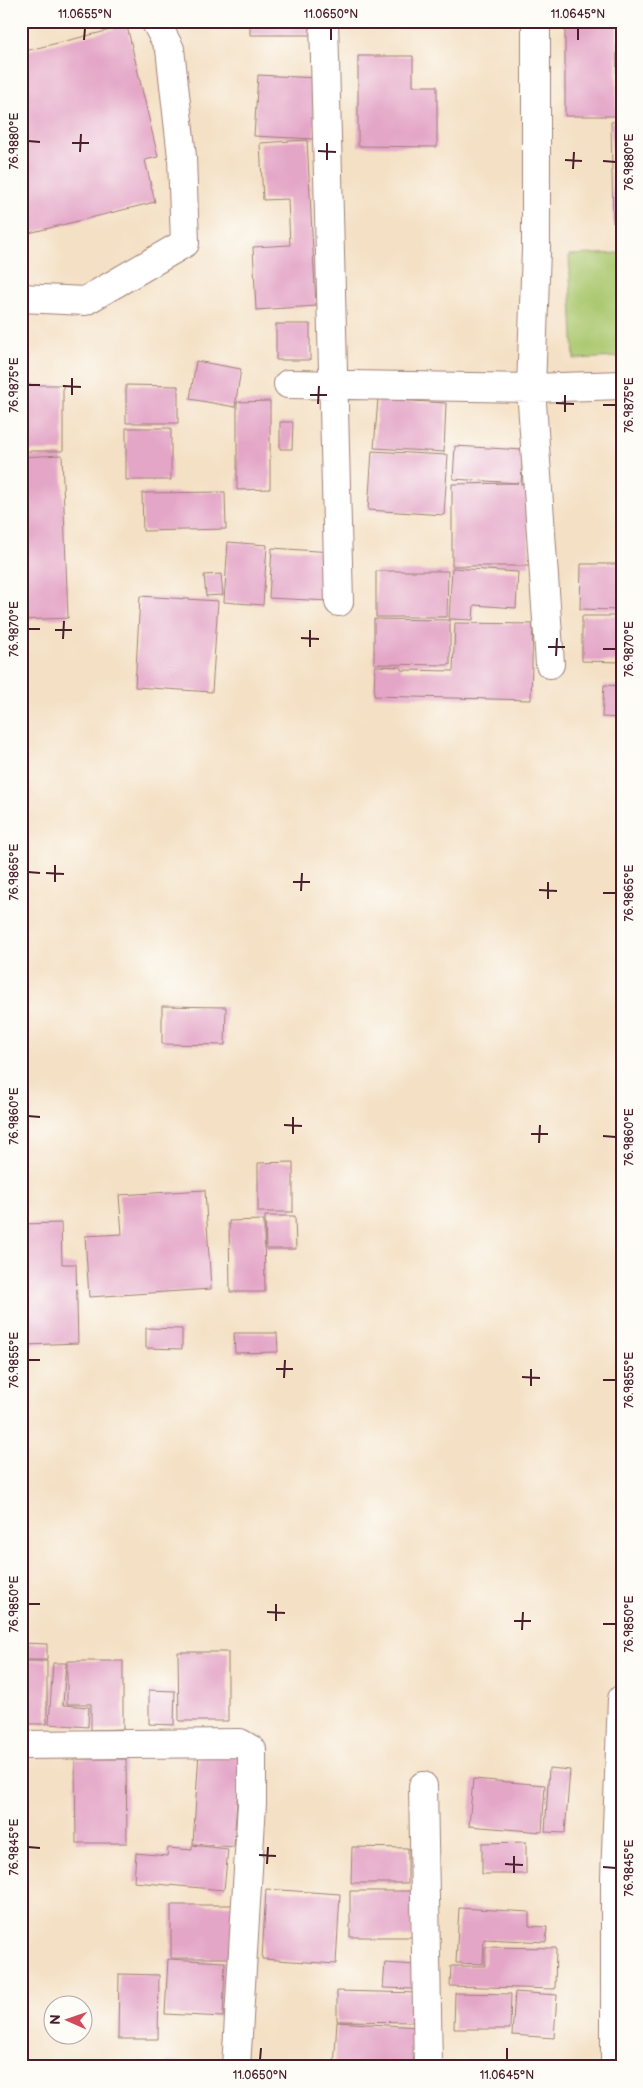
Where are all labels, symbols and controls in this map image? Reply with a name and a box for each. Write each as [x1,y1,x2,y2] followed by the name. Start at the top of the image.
[58,7,112,22] text: 11.0655°N
[304,7,358,22] text: 11.0650°N
[551,7,605,22] text: 11.0645°N
[7,112,22,170] text: 76.9880°E
[622,133,637,191] text: 76.9880°E
[7,357,22,413] text: 76.9875°E
[622,377,637,433] text: 76.9875°E
[7,601,22,657] text: 76.9870°E
[622,621,637,677] text: 76.9870°E
[7,843,22,901] text: 76.9865°E
[622,864,637,922] text: 76.9865°E
[7,1087,22,1145] text: 76.9860°E
[622,1108,637,1166] text: 76.9860°E
[7,1332,22,1388] text: 76.9855°E
[622,1352,637,1408] text: 76.9855°E
[7,1575,22,1632] text: 76.9850°E
[622,1595,637,1652] text: 76.9850°E
[7,1818,22,1875] text: 76.9845°E
[622,1839,637,1896] text: 76.9845°E
[42,1996,92,2046] north arrow
[47,2014,64,2025] text: N
[233,2068,287,2083] text: 11.0650°N
[480,2068,534,2083] text: 11.0645°N

